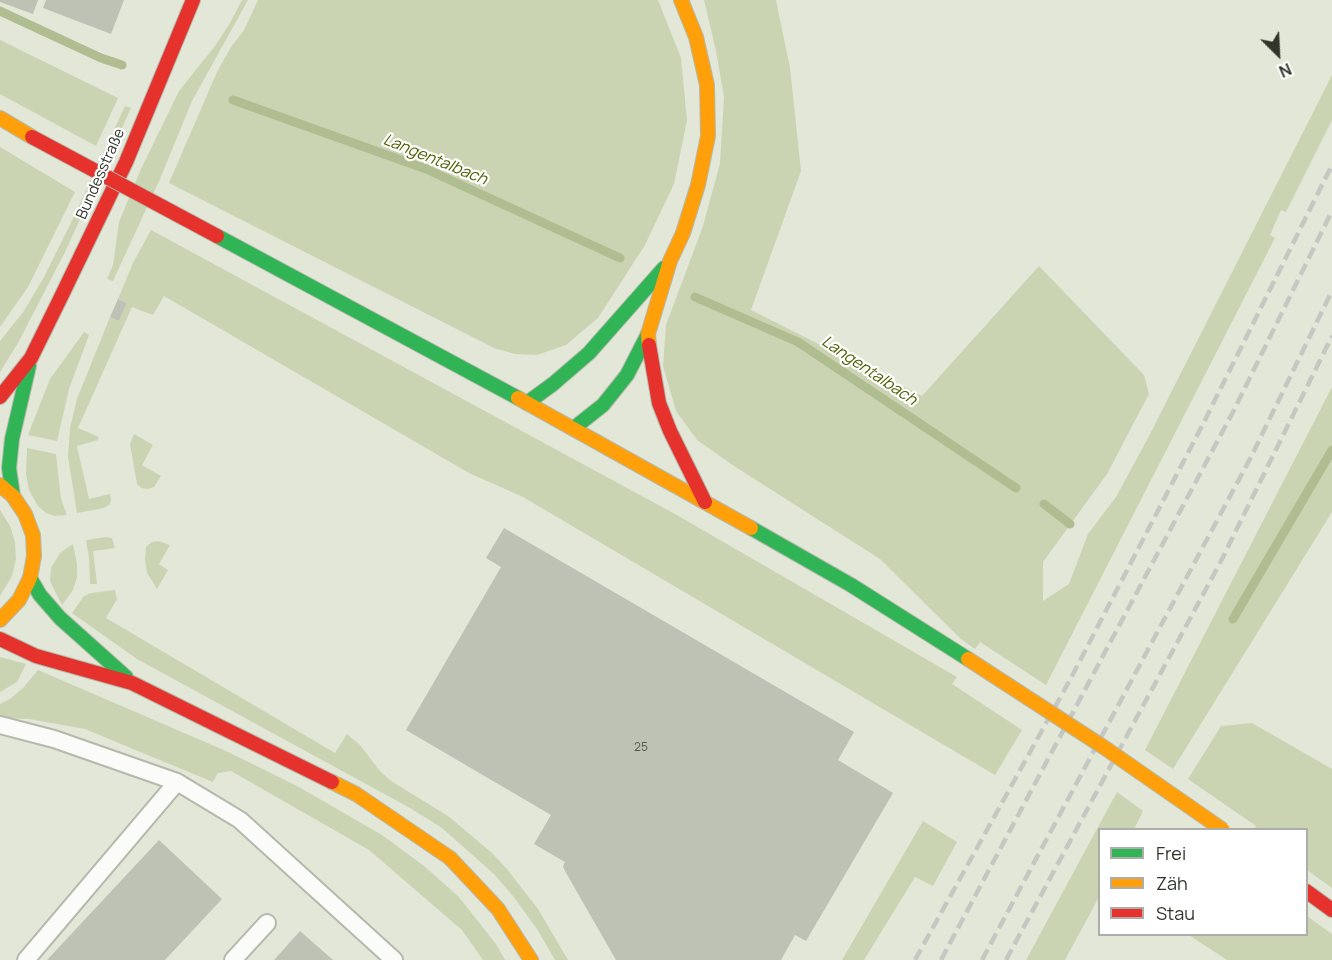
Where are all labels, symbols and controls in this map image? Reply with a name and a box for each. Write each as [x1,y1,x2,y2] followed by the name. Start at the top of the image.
[1248,24,1308,84] north arrow
[1276,58,1295,83] text: N
[73,126,129,222] street label: Bundesstraße
[380,130,490,190] water label: Langentalbach
[818,332,920,410] water label: Langentalbach
[634,741,648,755] house number: 25
[1098,828,1308,936] legend
[1156,841,1186,865] text: Frei
[1156,871,1188,895] text: Zäh
[1156,901,1195,925] text: Stau

